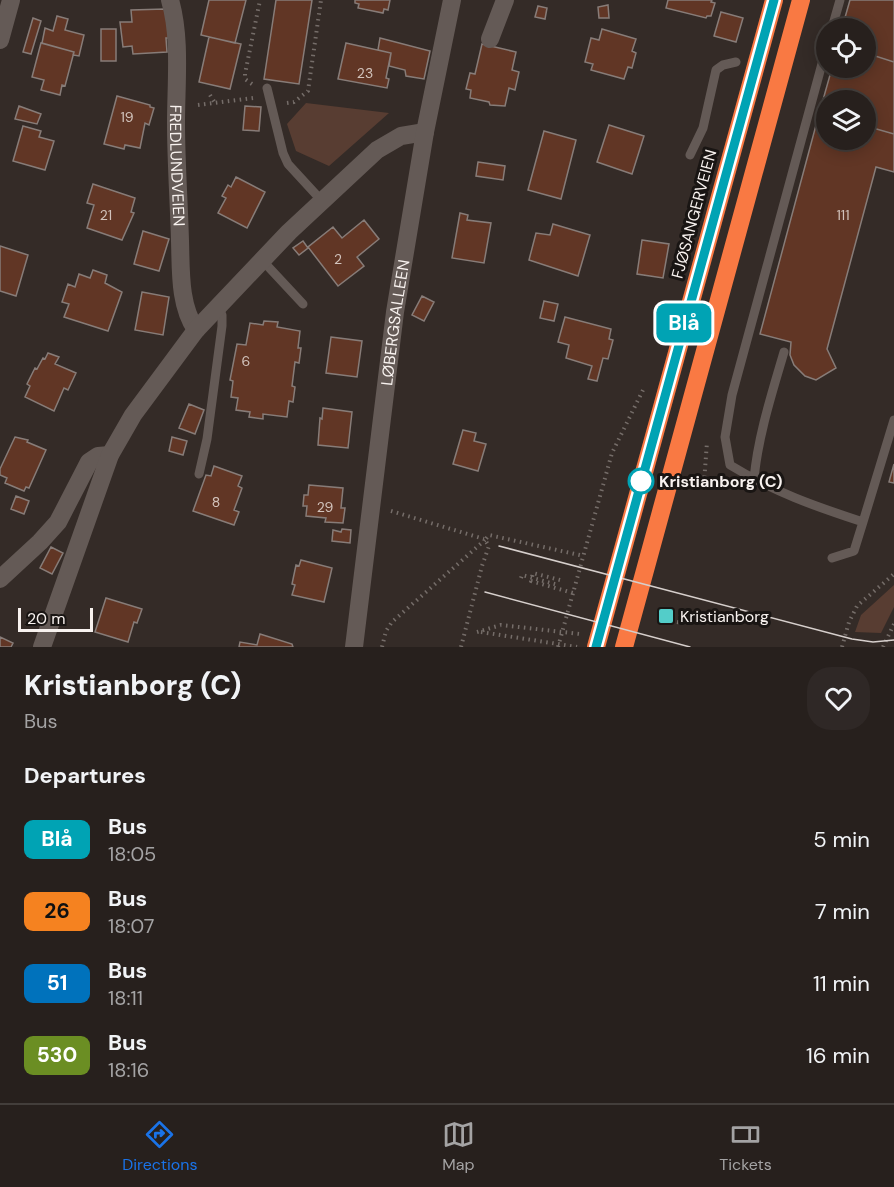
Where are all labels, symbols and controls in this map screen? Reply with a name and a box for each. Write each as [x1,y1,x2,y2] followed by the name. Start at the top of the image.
[816,18,876,150] map controls
[816,18,876,78] button: locate
[357,64,373,82] house number: 23
[816,90,876,150] button: layers
[165,104,190,227] street label: FREDLUNDVEIEN
[120,108,134,126] house number: 19
[667,147,721,281] street label: FJØSANGERVEIEN
[100,206,112,224] house number: 21
[836,206,850,224] house number: 111
[334,250,342,268] house number: 2
[376,258,414,387] street label: LØBERGSALLEEN
[650,304,718,342] line badge: Blå
[668,309,700,337] text: Blå
[242,352,250,370] house number: 6
[628,468,654,494] marker: Kristianborg (C)
[659,471,782,492] place label: Kristianborg (C)
[212,493,220,511] house number: 8
[317,498,334,516] house number: 29
[18,605,93,632] scale bar
[680,606,769,627] place label: Kristianborg
[657,607,675,625] marker: Kristianborg
[27,608,66,629] text: 20 m
[24,667,242,704] text: Kristianborg (C)
[807,667,870,730] button: heart
[24,708,58,734] text: Bus
[24,761,146,790] text: Departures
[108,812,147,841] text: Bus
[41,825,73,853] text: Blå
[813,825,870,854] text: 5 min
[108,841,156,867] text: 18:05
[108,884,147,913] text: Bus
[44,897,70,925] text: 26
[815,897,870,926] text: 7 min
[108,913,155,939] text: 18:07
[108,956,147,985] text: Bus
[47,969,67,997] text: 51
[813,969,870,998] text: 11 min
[108,985,143,1011] text: 18:11
[108,1028,147,1057] text: Bus
[37,1041,77,1069] text: 530
[806,1041,870,1070] text: 16 min
[108,1057,149,1083] text: 18:16
[122,1118,197,1175] tab: Directions
[442,1118,475,1175] tab: Map
[719,1118,772,1175] tab: Tickets

